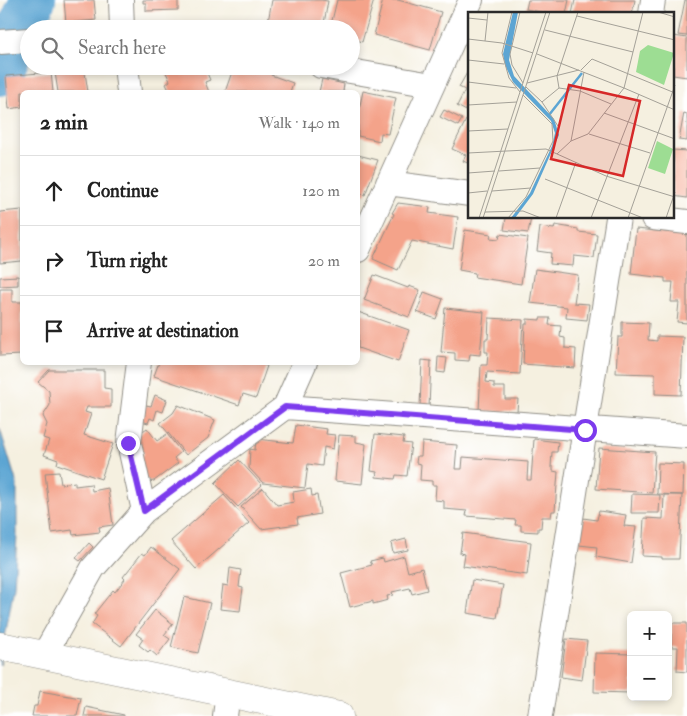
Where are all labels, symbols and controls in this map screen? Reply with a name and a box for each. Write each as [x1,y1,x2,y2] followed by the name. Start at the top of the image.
[468,12,674,219] inset map
[20,20,360,75] search box
[38,34,66,62] icon: search
[78,36,166,60] text: Search here
[40,109,88,136] text: 2 min
[259,113,340,133] text: Walk · 140 m
[40,177,68,205] icon: ahead
[87,179,158,203] text: Continue
[302,181,340,201] text: 120 m
[40,247,68,275] icon: right
[87,249,167,273] text: Turn right
[308,251,340,271] text: 20 m
[40,317,68,345] icon: arrive
[87,319,239,343] text: Arrive at destination
[574,419,597,442] route start
[117,432,140,455] route end
[627,611,672,701] map controls
[627,611,672,656] button: +
[627,656,672,701] button: −

